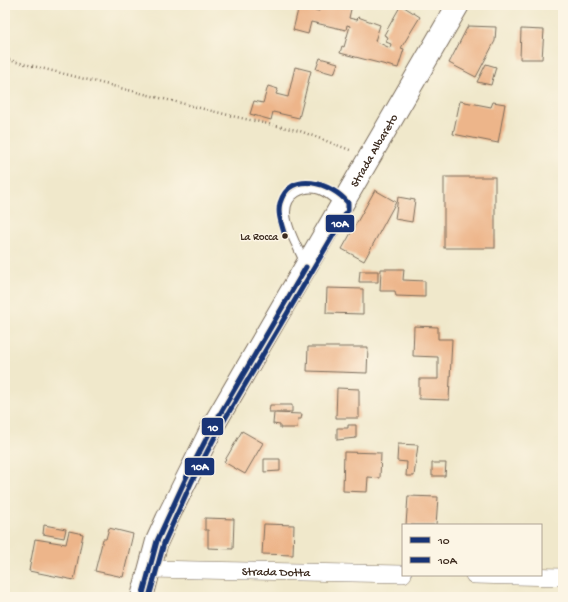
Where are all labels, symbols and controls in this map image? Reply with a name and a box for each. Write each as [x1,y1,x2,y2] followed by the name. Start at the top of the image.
[348,112,402,190] street label: Strada Albareto
[325,214,355,233] line badge: 10A
[330,219,350,231] text: 10A
[280,231,290,241] marker: La Rocca
[240,232,279,244] place label: La Rocca
[201,417,224,436] line badge: 10
[207,423,219,435] text: 10
[184,457,215,476] line badge: 10A
[190,462,210,474] text: 10A
[402,524,542,576] legend
[437,535,450,549] text: 10
[437,555,458,569] text: 10A
[242,566,311,581] street label: Strada Dotta

